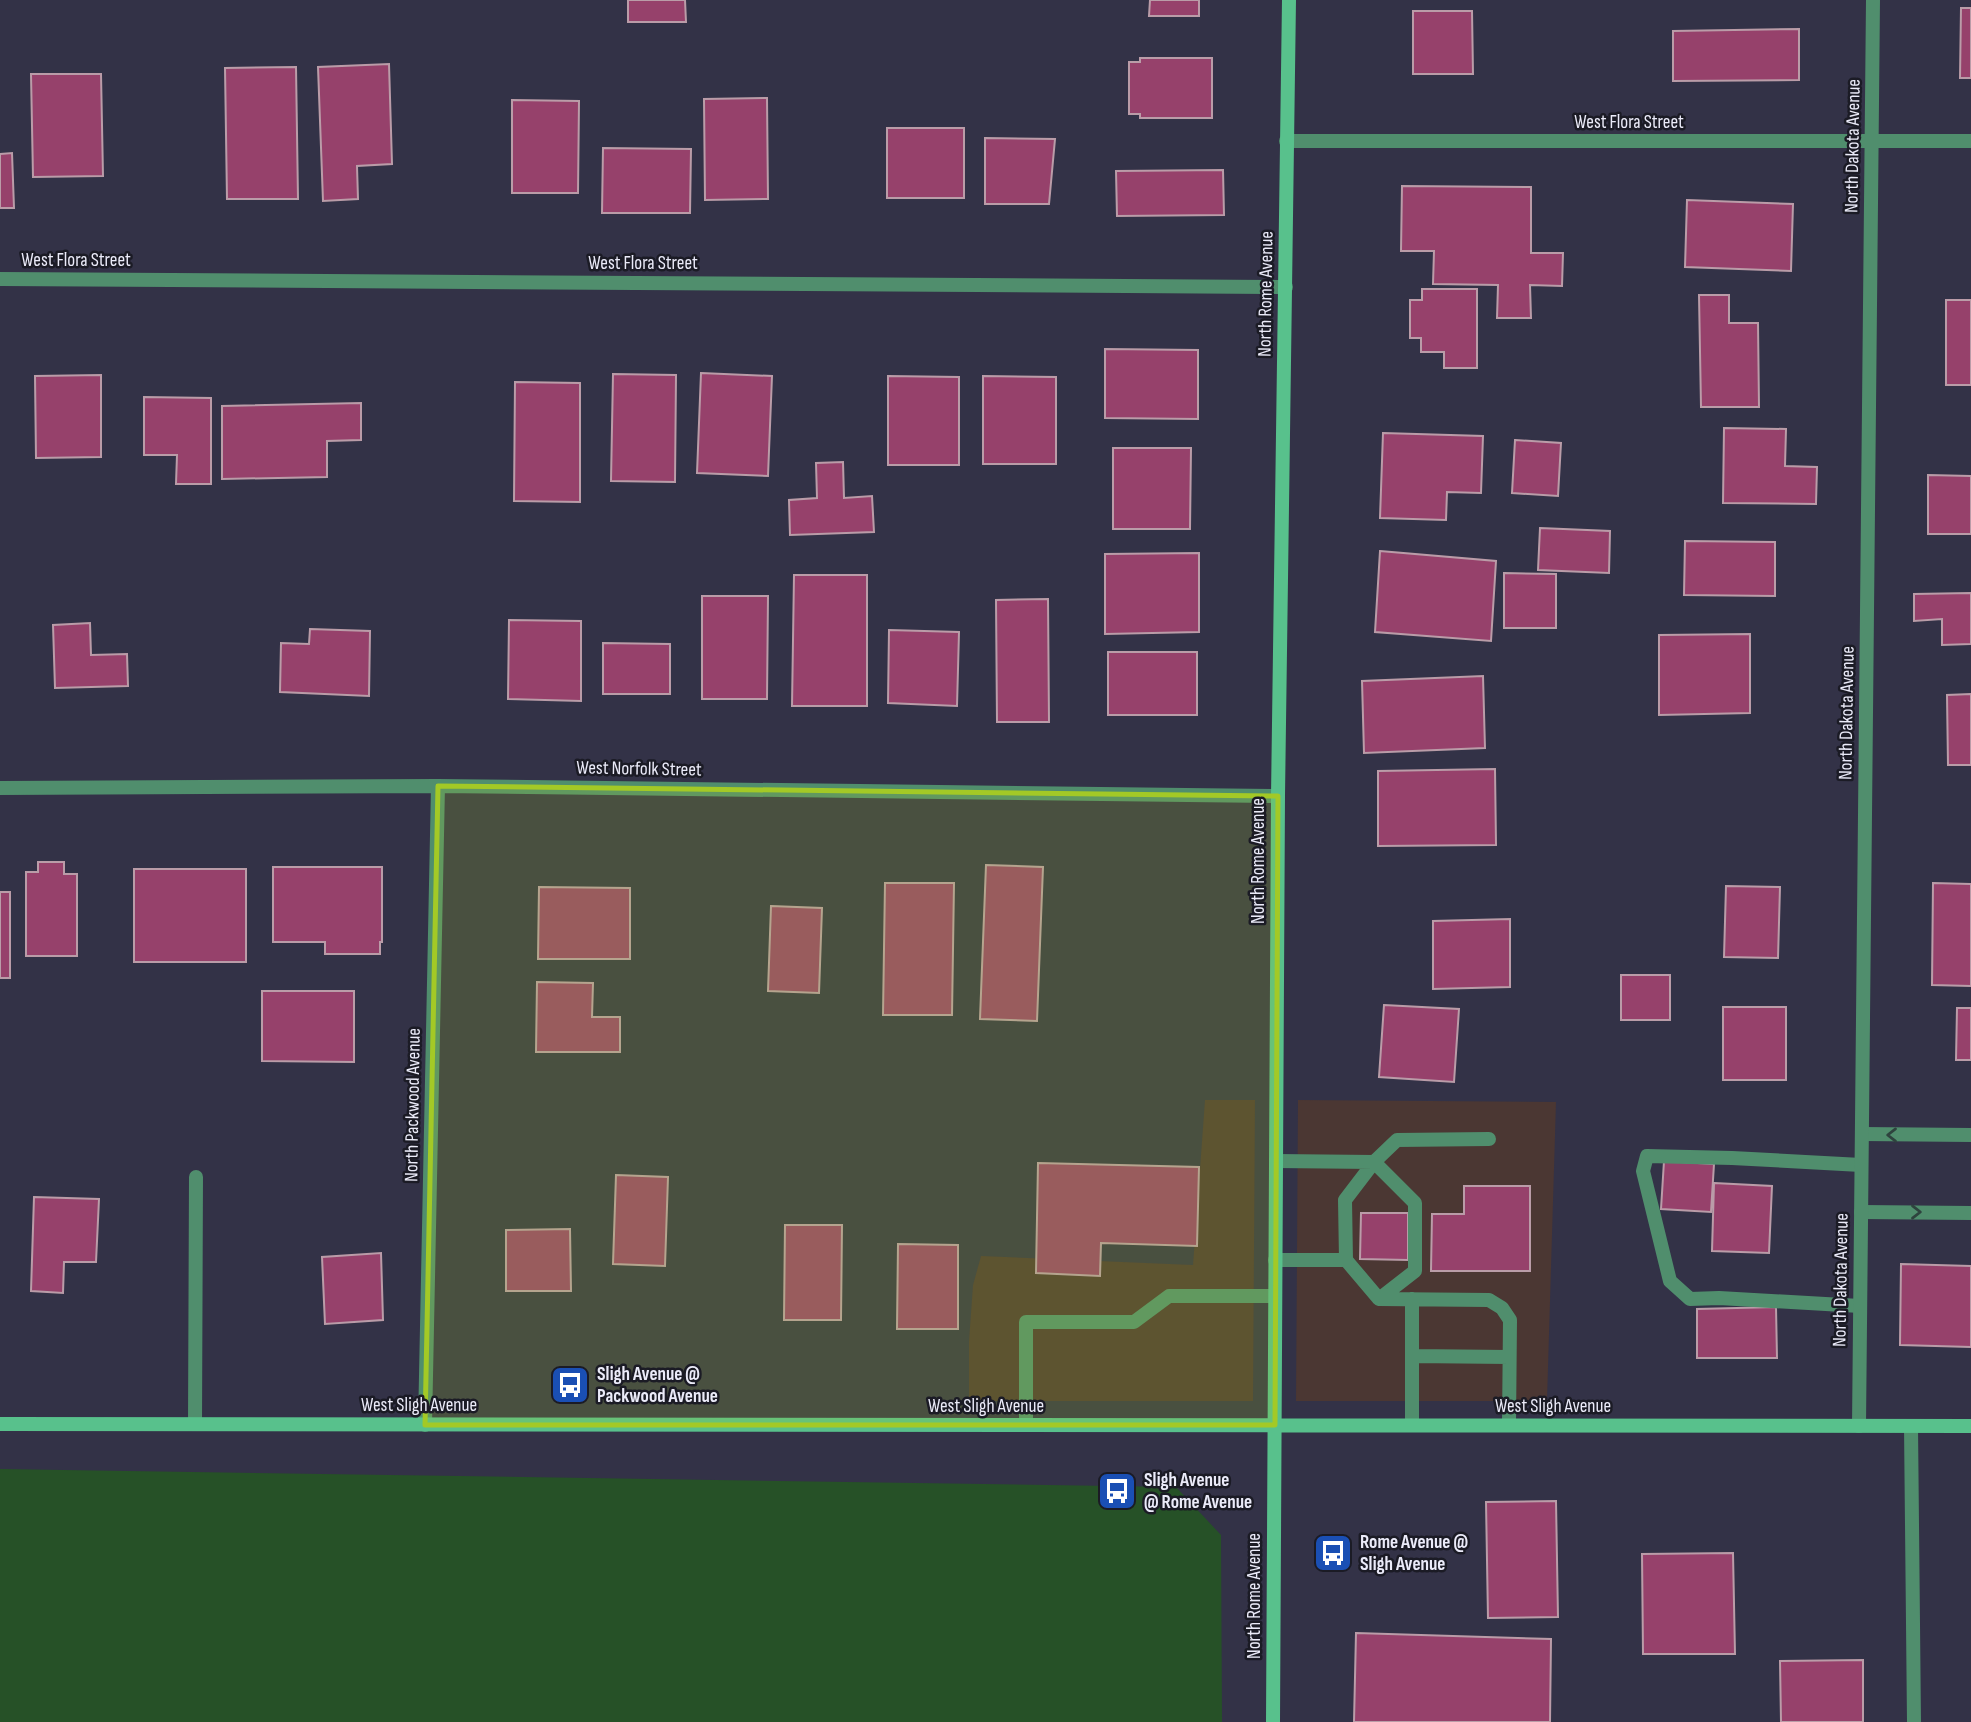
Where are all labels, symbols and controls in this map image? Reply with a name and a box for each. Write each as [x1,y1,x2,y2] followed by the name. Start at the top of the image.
[1840,79,1866,213] street label: North Dakota Avenue
[1574,111,1684,134] street label: West Flora Street
[1253,231,1279,357] street label: North Rome Avenue
[21,249,131,272] street label: West Flora Street
[588,252,698,275] street label: West Flora Street
[1834,646,1860,780] street label: North Dakota Avenue
[576,756,702,782] street label: West Norfolk Street
[1247,798,1270,924] street label: North Rome Avenue
[400,1028,426,1182] street label: North Packwood Avenue
[1886,1127,1897,1142] one-way arrow
[1911,1204,1922,1220] one-way arrow
[1828,1213,1854,1347] street label: North Dakota Avenue
[597,1363,718,1408] place label: Sligh Avenue @ Packwood Avenue
[549,1364,591,1406] bus stop icon: Sligh Avenue @ Packwood Avenue
[361,1394,477,1417] street label: West Sligh Avenue
[928,1395,1044,1418] street label: West Sligh Avenue
[1495,1395,1611,1418] street label: West Sligh Avenue
[1144,1469,1252,1514] place label: Sligh Avenue @ Rome Avenue
[1096,1470,1138,1512] bus stop icon: Sligh Avenue @ Rome Avenue
[1360,1531,1468,1576] place label: Rome Avenue @ Sligh Avenue
[1312,1532,1354,1574] bus stop icon: Rome Avenue @ Sligh Avenue
[1243,1533,1266,1659] street label: North Rome Avenue

